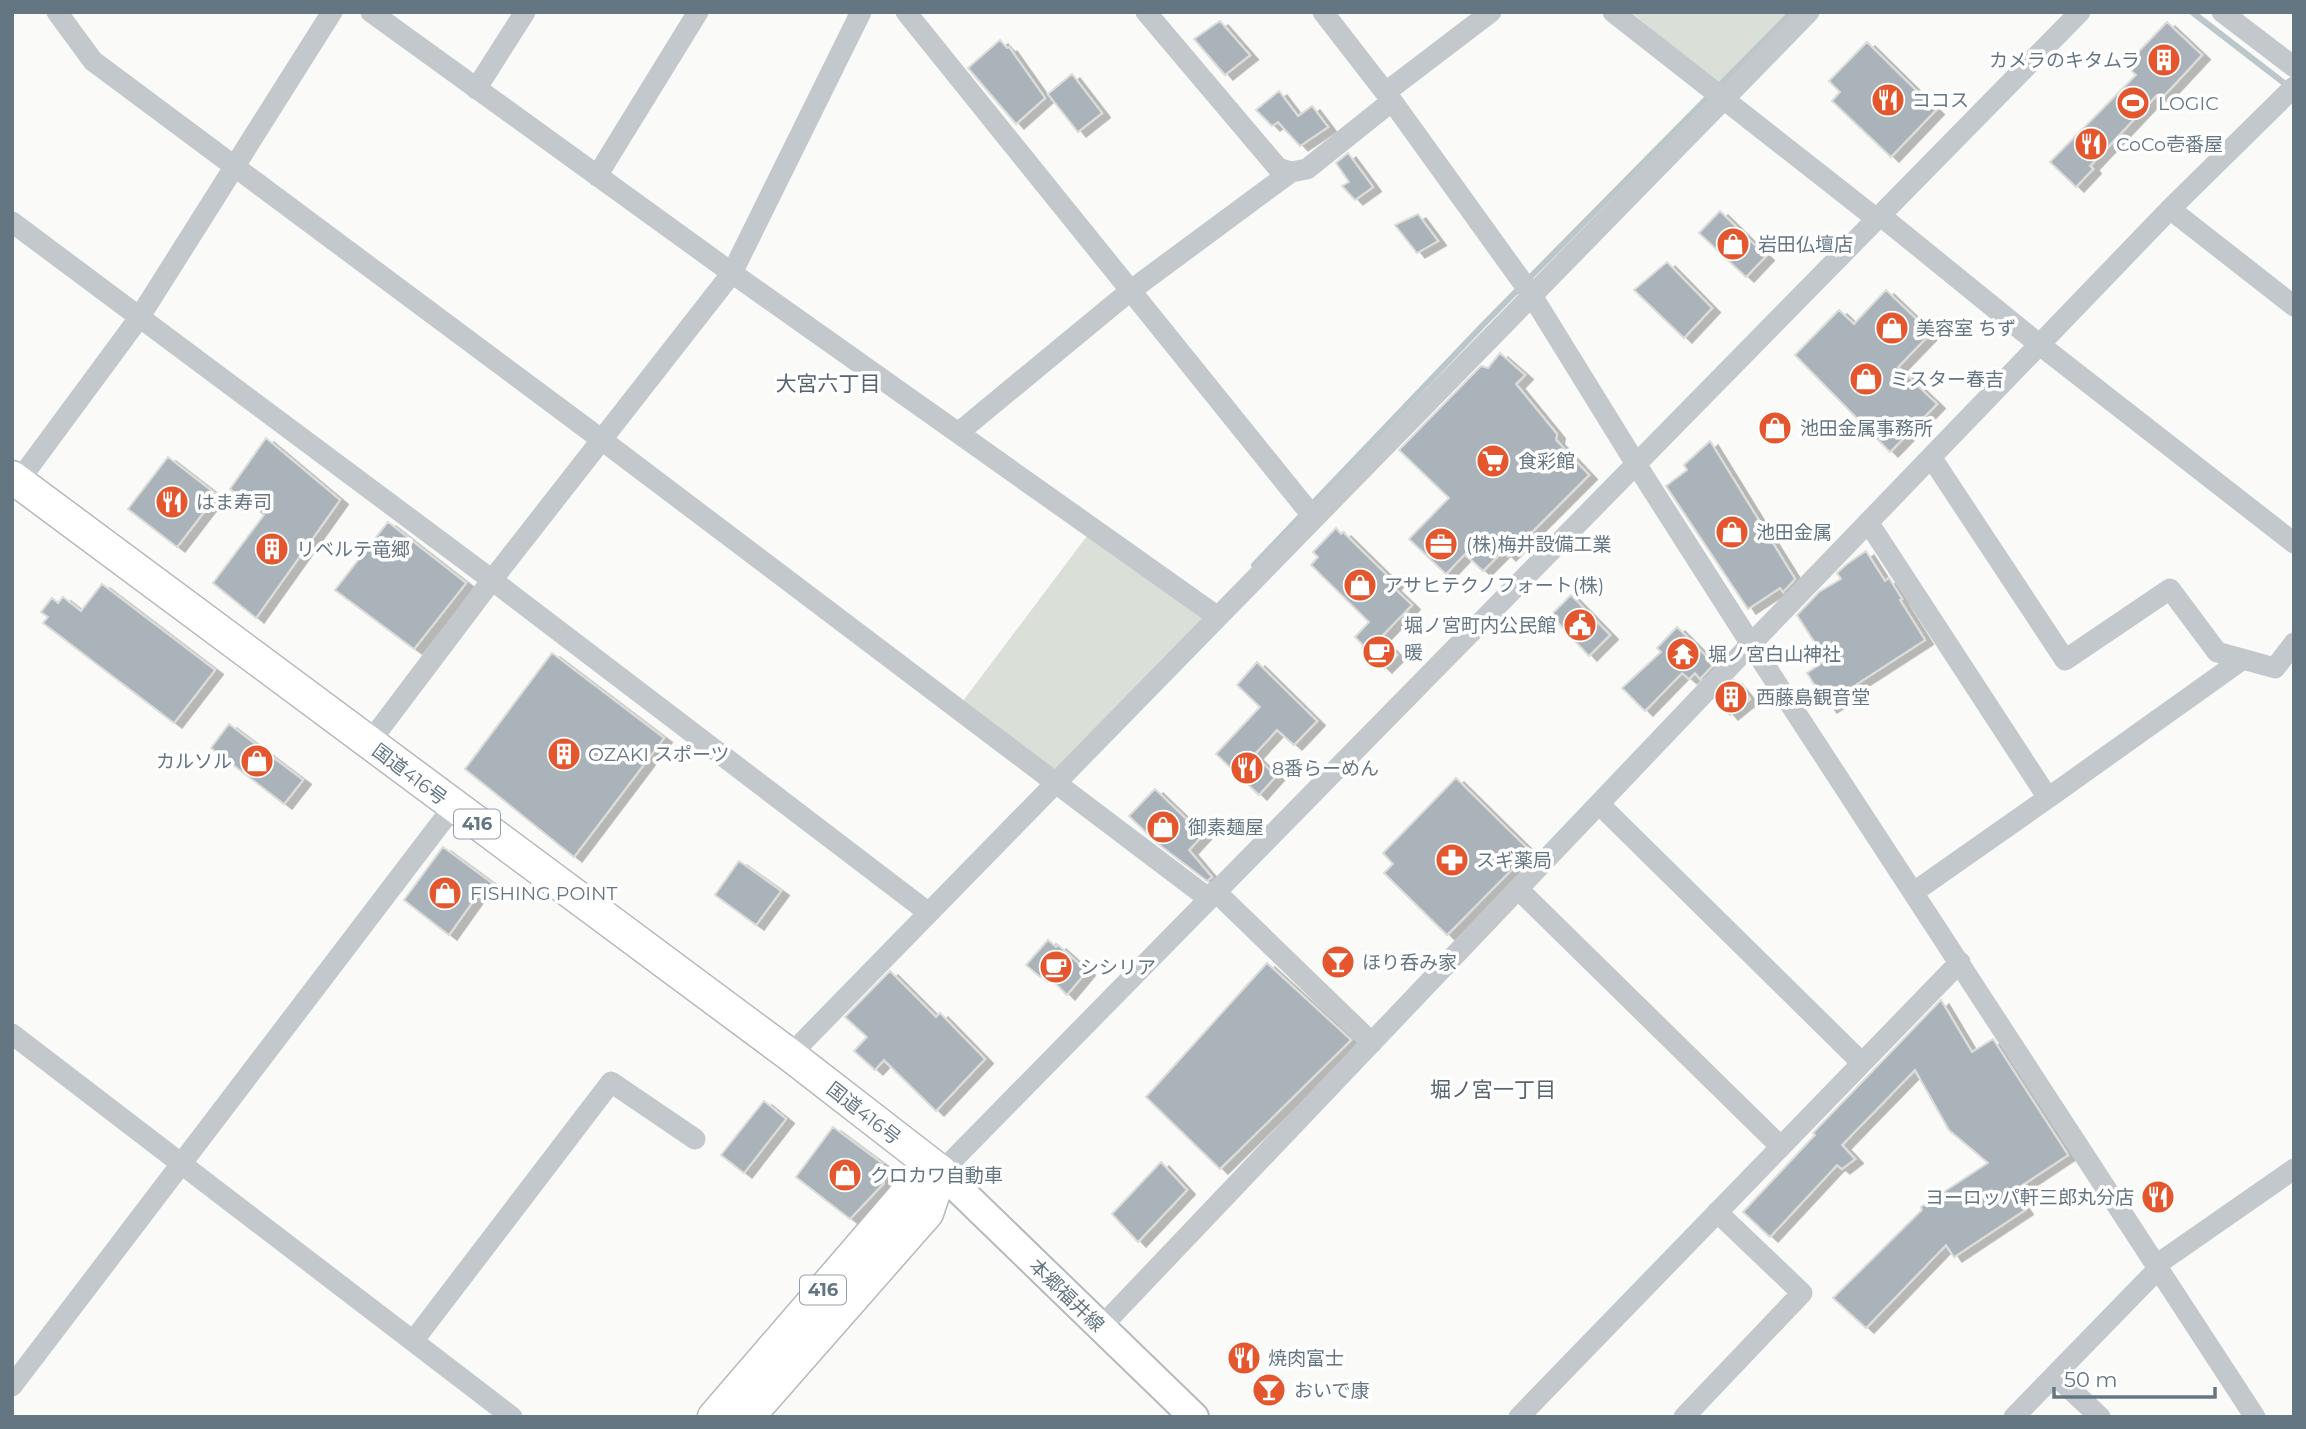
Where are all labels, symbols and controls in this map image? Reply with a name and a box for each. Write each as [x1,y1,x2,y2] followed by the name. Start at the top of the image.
[2145,41,2183,79] building icon: カメラのキタムラ
[1989,49,2140,72] place label: カメラのキタムラ
[1869,81,1907,119] restaurant icon: ココス
[2114,84,2152,122] sports icon: LOGIC
[1912,89,1969,112] place label: ココス
[2158,92,2219,115] place label: LOGIC
[2072,125,2110,163] restaurant icon: CoCo壱番屋
[2116,133,2223,156] place label: CoCo壱番屋
[1714,225,1752,263] shop icon: 岩田仏壇店
[1758,233,1853,256] place label: 岩田仏壇店
[1873,309,1911,347] shop icon: 美容室 ちず
[1916,317,2016,340] place label: 美容室 ちず
[1847,360,1885,398] shop icon: ミスター春吉
[1890,368,2004,391] place label: ミスター春吉
[776,371,881,396] district label: 大宮六丁目
[1756,409,1794,447] shop icon: 池田金属事務所
[1800,417,1933,440] place label: 池田金属事務所
[1474,442,1512,480] supermarket icon: 食彩館
[1518,450,1575,473] place label: 食彩館
[153,483,191,521] restaurant icon: はま寿司
[196,491,272,514] place label: はま寿司
[1713,513,1751,551] shop icon: 池田金属
[1756,521,1832,544] place label: 池田金属
[1422,525,1460,563] office icon: (株)梅井設備工業
[253,530,291,568] building icon: リベルテ竜郷
[1466,533,1612,556] place label: (株)梅井設備工業
[296,538,410,561] place label: リベルテ竜郷
[1341,566,1379,604] shop icon: アサヒテクノフォート(株)
[1384,574,1604,597] place label: アサヒテクノフォート(株)
[1561,606,1599,644] public building icon: 堀ノ宮町内公民館
[1404,614,1556,637] place label: 堀ノ宮町内公民館
[1360,633,1398,671] cafe icon: 暖
[1664,635,1702,673] temple icon: 堀ノ宮白山神社
[1404,641,1423,664] place label: 暖
[1708,643,1841,666] place label: 堀ノ宮白山神社
[1712,678,1750,716] building icon: 西藤島観音堂
[1756,686,1870,709] place label: 西藤島観音堂
[545,735,583,773] building icon: OZAKI スポーツ
[368,739,452,810] street label: 国道416号
[238,742,276,780] shop icon: カルソル
[588,743,730,766] place label: OZAKI スポーツ
[1228,749,1266,787] restaurant icon: 8番らーめん
[156,750,232,773] place label: カルソル
[1272,757,1379,780] place label: 8番らーめん
[1144,808,1182,846] shop icon: 御素麺屋
[454,810,500,838] road number: 416
[1188,816,1264,839] place label: 御素麺屋
[1433,841,1471,879] pharmacy icon: スギ薬局
[1476,849,1552,872] place label: スギ薬局
[426,874,464,912] shop icon: FISHING POINT
[470,882,618,905] place label: FISHING POINT
[1319,943,1357,981] bar icon: ほり呑み家
[1037,948,1075,986] cafe icon: シシリア
[1362,951,1457,974] place label: ほり呑み家
[1080,956,1156,979] place label: シシリア
[822,1077,905,1149] street label: 国道416号
[1430,1077,1556,1102] district label: 堀ノ宮一丁目
[826,1156,864,1194] shop icon: クロカワ自動車
[870,1164,1003,1187] place label: クロカワ自動車
[2139,1178,2177,1216] restaurant icon: ヨーロッパ軒三郎丸分店
[1925,1186,2134,1209] place label: ヨーロッパ軒三郎丸分店
[1024,1254,1109,1337] street label: 本郷福井線
[800,1275,846,1304] road number: 416
[1225,1339,1263,1377] restaurant icon: 焼肉富士
[1268,1347,1344,1370] place label: 焼肉富士
[2054,1356,2215,1400] scale bar
[2064,1367,2118,1392] text: 50 m
[1250,1371,1288,1409] bar icon: おいで康
[1294,1379,1369,1402] place label: おいで康

